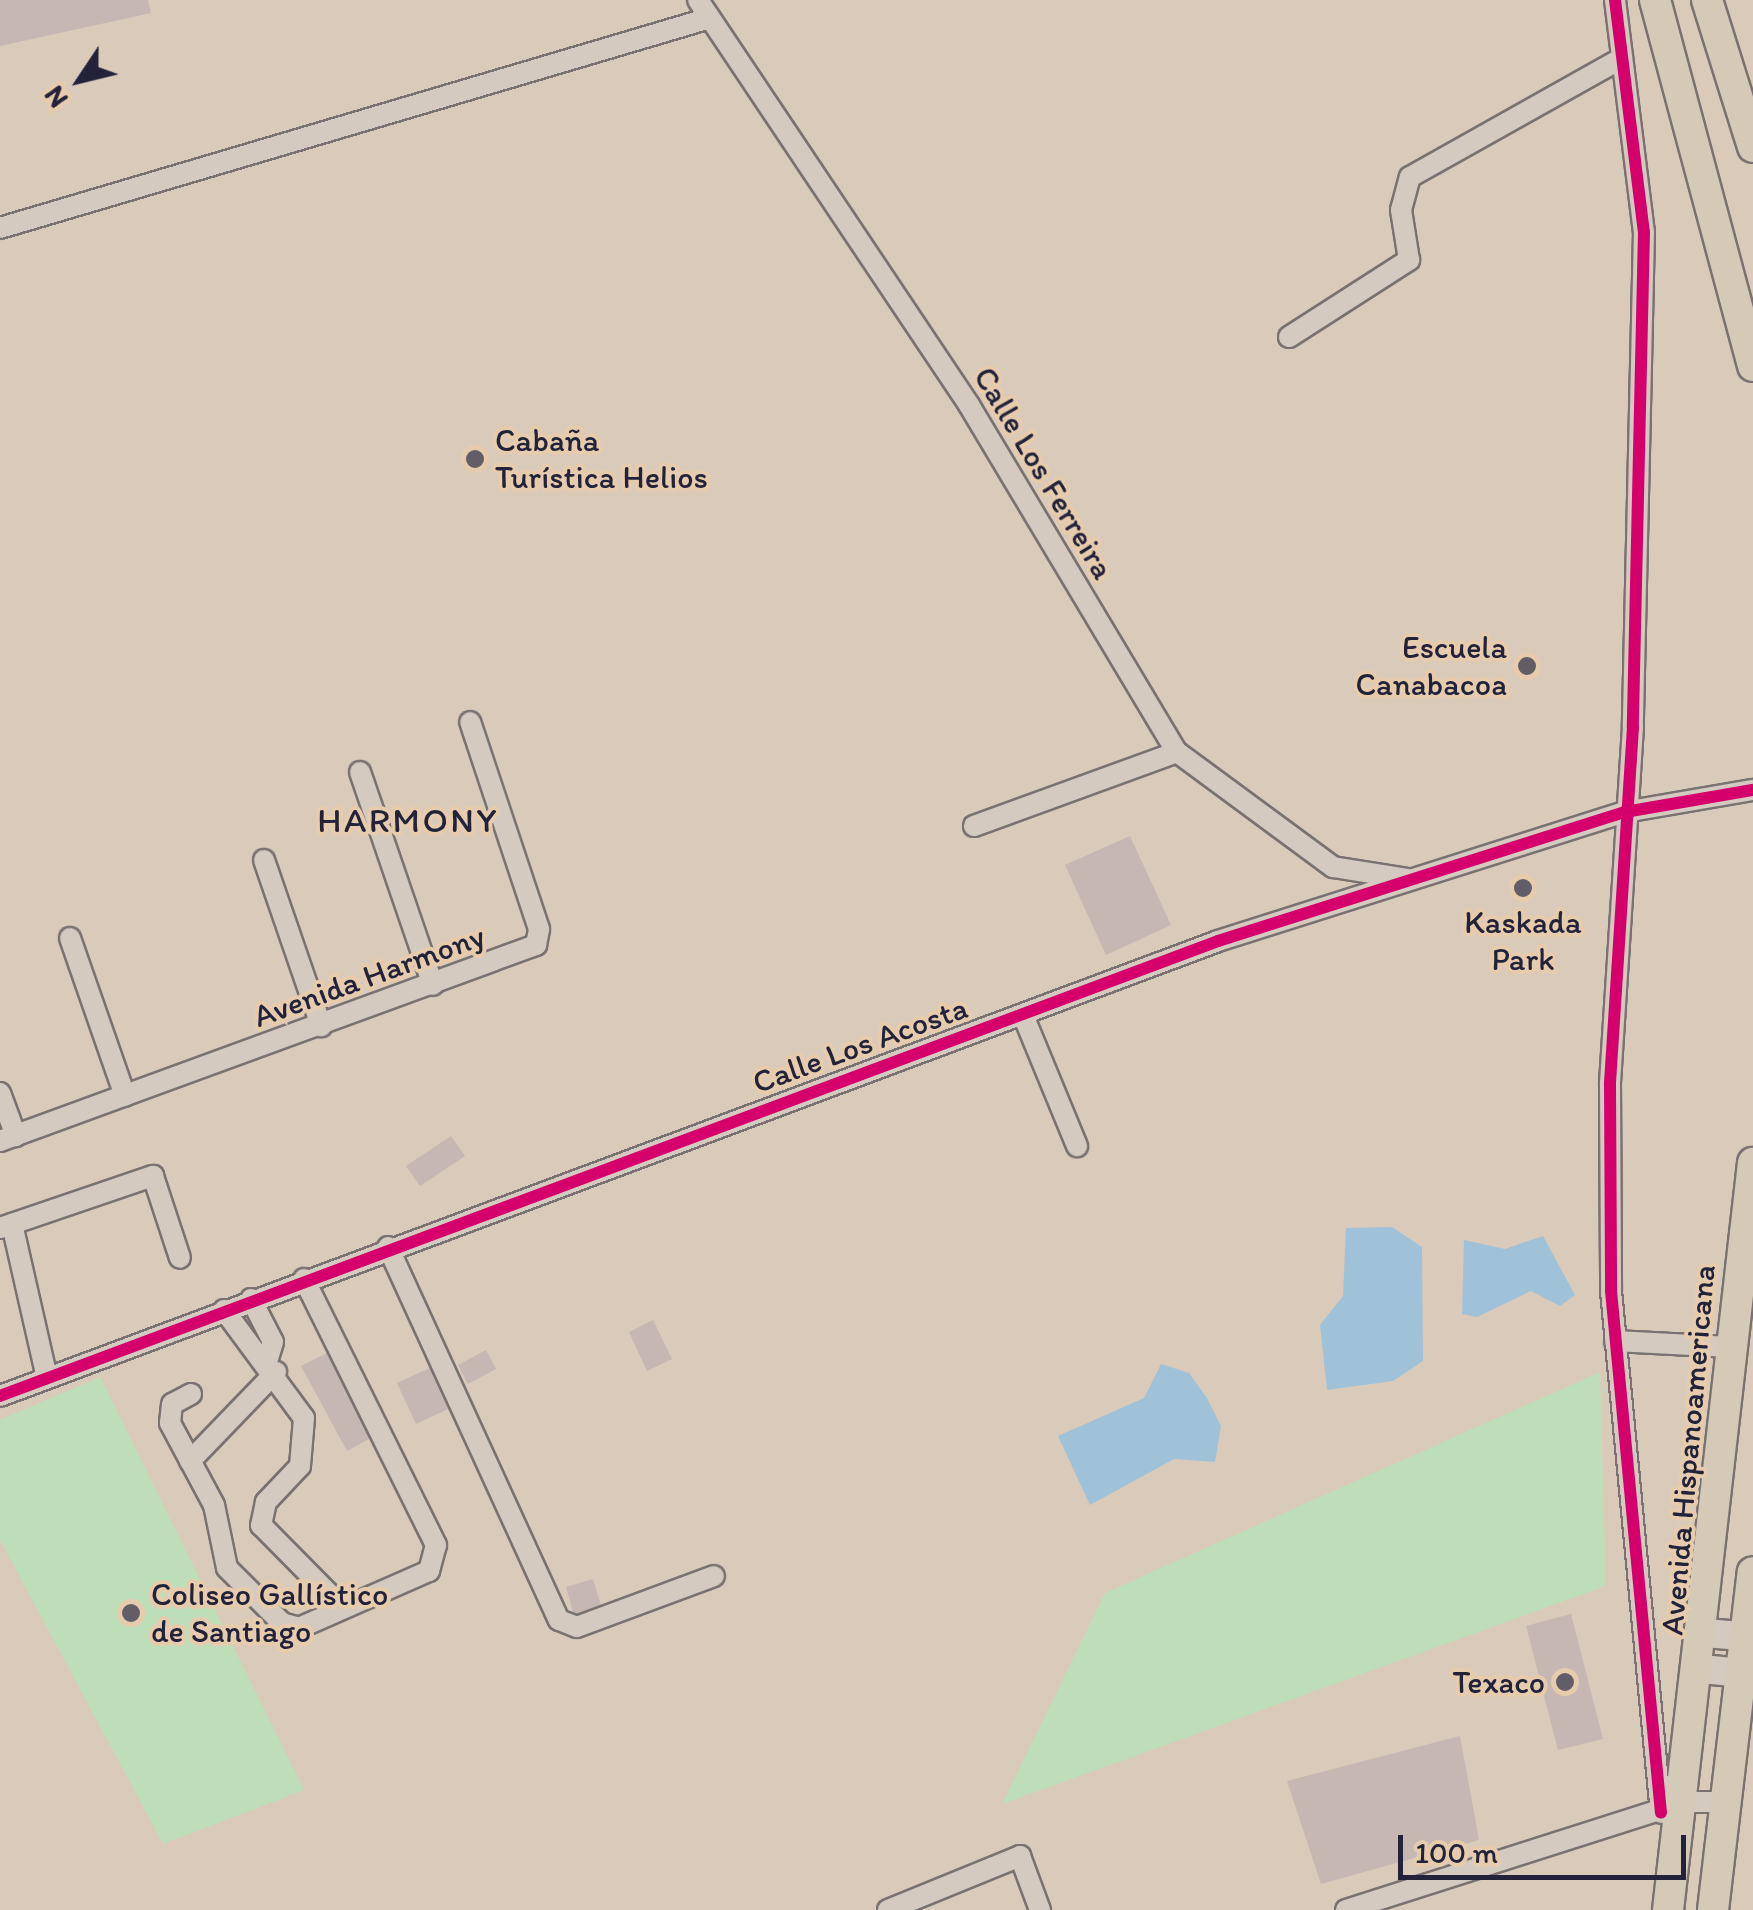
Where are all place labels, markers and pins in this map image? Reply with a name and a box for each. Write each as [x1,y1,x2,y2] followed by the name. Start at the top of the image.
[495,422,708,497] place label: Cabaña Turística Helios
[464,448,486,470] marker: Cabaña Turística Helios
[1356,629,1507,704] place label: Escuela Canabacoa
[1516,655,1538,677] marker: Escuela Canabacoa
[1512,877,1534,899] marker: Kaskada Park
[1464,904,1582,979] place label: Kaskada Park
[151,1576,389,1651] place label: Coliseo Gallístico de Santiago
[120,1602,142,1624] marker: Coliseo Gallístico de Santiago
[1453,1663,1545,1701] place label: Texaco
[1554,1671,1576,1693] marker: Texaco

